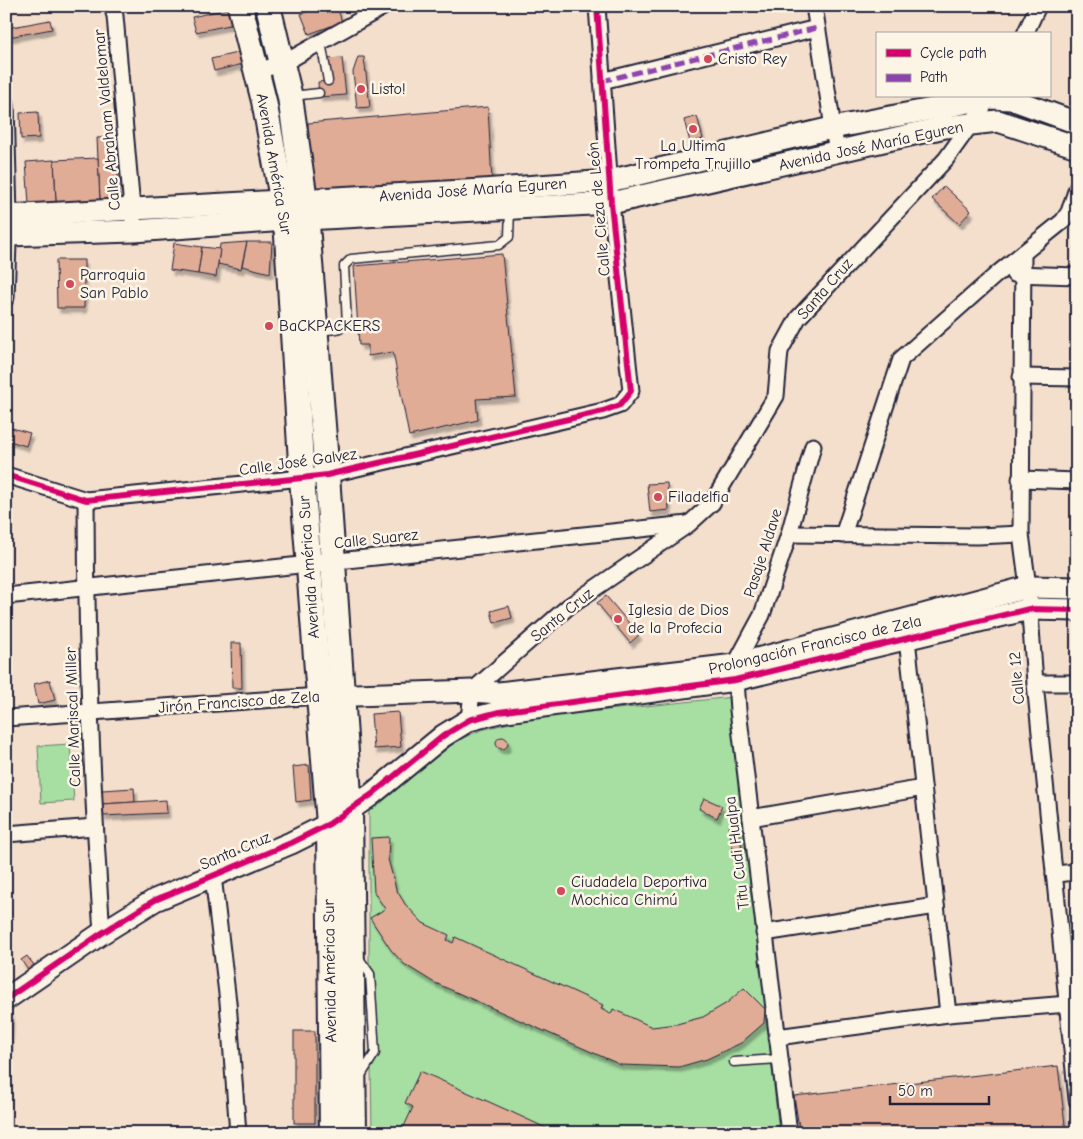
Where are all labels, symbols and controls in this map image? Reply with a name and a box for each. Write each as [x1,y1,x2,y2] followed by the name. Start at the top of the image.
[90,28,124,211] street label: Calle Abraham Valdelomar
[876,32,1050,98] legend
[920,44,987,62] text: Cycle path
[718,50,788,68] place label: Cristo Rey
[702,53,714,65] marker: Cristo Rey
[920,68,948,86] text: Path
[371,80,406,98] place label: Listo!
[355,83,367,95] marker: Listo!
[253,92,295,237] street label: Avenida América Sur
[777,118,965,174] street label: Avenida José María Eguren
[687,123,699,135] marker: La Ultima Trompeta Trujillo
[635,137,751,173] place label: La Ultima Trompeta Trujillo
[584,141,614,277] street label: Calle Cieza de León
[378,174,568,206] street label: Avenida José María Eguren
[794,255,856,323] street label: Santa Cruz
[80,266,148,302] place label: Parroquia San Pablo
[64,278,76,290] marker: Parroquia San Pablo
[279,317,380,335] place label: BaCKPACKERS
[263,320,275,332] marker: BaCKPACKERS
[238,445,358,479] street label: Calle José Galvez
[668,488,729,506] place label: Filadelfia
[652,491,664,503] marker: Filadelfia
[295,494,323,639] street label: Avenida América Sur
[740,506,786,600] street label: Pasaje Aldave
[333,526,419,552] street label: Calle Suarez
[527,584,597,646] street label: Santa Cruz
[628,601,729,637] place label: Iglesia de Dios de la Profecia
[707,612,923,678] street label: Prolongación Francisco de Zela
[612,613,624,625] marker: Iglesia de Dios de la Profecia
[62,646,84,787] street label: Calle Mariscal Miller
[1006,651,1028,705] street label: Calle 12
[157,687,321,717] street label: Jirón Francisco de Zela
[721,795,753,911] street label: Titu Cudi Hualpa
[197,828,273,874] street label: Santa Cruz
[571,873,707,909] place label: Ciudadela Deportiva Mochica Chimú
[555,885,567,897] marker: Ciudadela Deportiva Mochica Chimú
[320,898,340,1043] street label: Avenida América Sur
[890,1074,989,1106] scale bar
[898,1082,933,1100] text: 50 m

